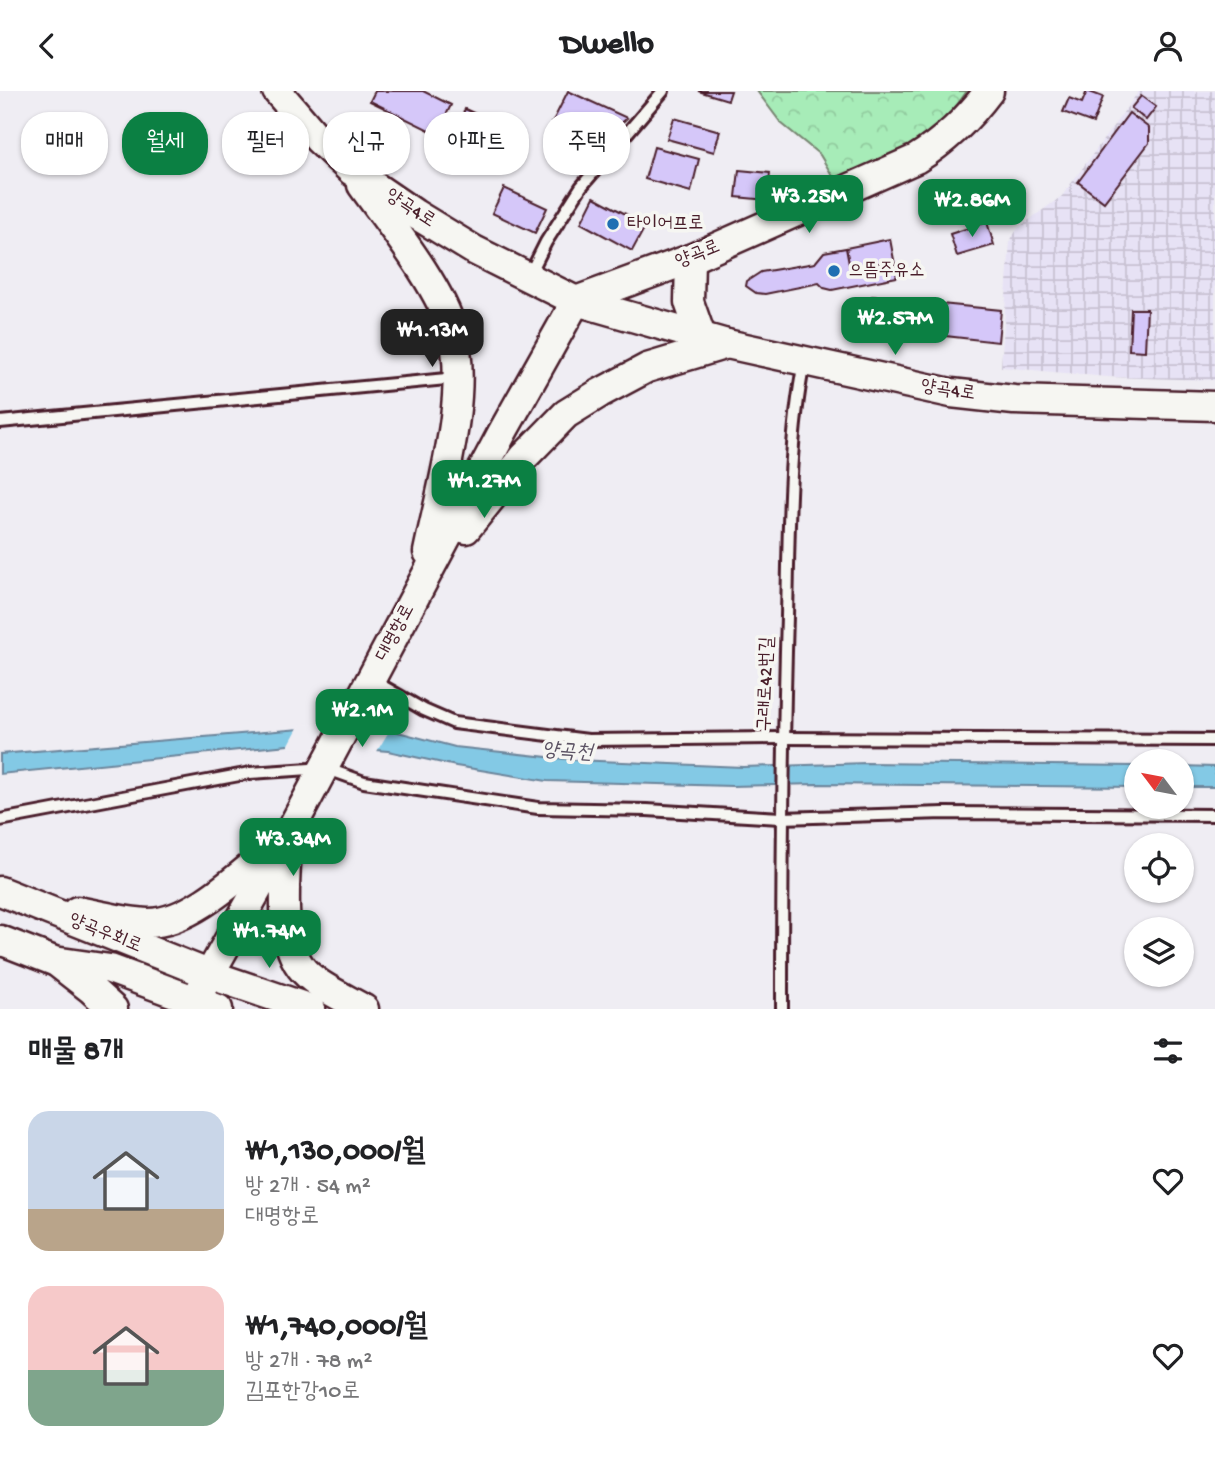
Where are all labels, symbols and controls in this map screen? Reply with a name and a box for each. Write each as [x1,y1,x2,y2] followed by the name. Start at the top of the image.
[28,27,66,65] icon: back
[561,27,654,65] text: Dwello
[1149,27,1187,65] icon: person
[21,112,108,175] chip: 매매
[122,112,208,175] chip: 월세
[222,112,309,175] chip: 필터
[323,112,410,175] chip: 신규
[424,112,529,175] chip: 아파트
[543,112,630,175] chip: 주택
[752,176,866,235] pin: ₩3.25M
[915,179,1029,239] pin: ₩2.86M
[381,184,439,234] street label: 양곡4로
[771,184,847,211] text: ₩3.25M
[934,188,1010,215] text: ₩2.86M
[627,213,703,236] place label: 타이어프로
[605,216,621,232] marker: 타이어프로
[672,236,724,274] street label: 양곡로
[848,260,924,283] place label: 으뜸주유소
[826,263,842,279] marker: 으뜸주유소
[838,297,952,357] pin: ₩2.57M
[857,306,933,333] text: ₩2.57M
[375,309,489,369] pin: ₩1.13M
[397,318,467,345] text: ₩1.13M
[919,375,977,407] street label: 양곡4로
[427,461,541,520] pin: ₩1.27M
[448,469,520,496] text: ₩1.27M
[371,601,421,665] street label: 대명항로
[754,636,780,732] street label: 구래로42번길
[313,689,411,749] pin: ₩2.1M
[332,698,392,725] text: ₩2.1M
[541,739,595,767] water label: 양곡천
[1124,749,1194,819] north arrow
[1124,749,1194,987] map controls
[236,819,350,878] pin: ₩3.34M
[255,827,331,854] text: ₩3.34M
[1124,833,1194,903] button: locate
[65,909,145,959] street label: 양곡우회로
[212,911,326,970] pin: ₩1.74M
[1124,917,1194,987] button: layers
[233,919,305,946] text: ₩1.74M
[1149,1032,1187,1070] icon: filters
[28,1036,124,1071] text: 매물 8개
[245,1136,425,1171] text: ₩1,130,000/월
[84,1139,168,1223] icon: home
[1149,1162,1187,1200] icon: heart
[245,1174,371,1201] text: 방 2개 · 54 m²
[245,1204,319,1231] text: 대명항로
[245,1311,428,1346] text: ₩1,740,000/월
[84,1314,168,1398] icon: home
[1149,1337,1187,1375] icon: heart
[245,1349,372,1376] text: 방 2개 · 78 m²
[245,1379,360,1406] text: 김포한강10로

